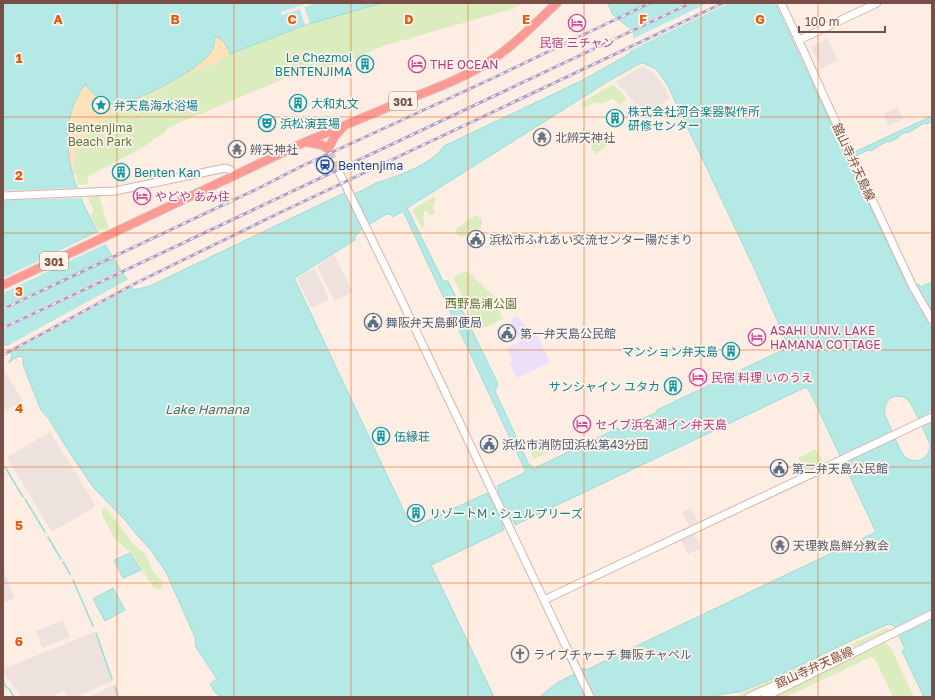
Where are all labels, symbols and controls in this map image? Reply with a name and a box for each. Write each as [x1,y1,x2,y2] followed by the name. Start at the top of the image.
[799,8,885,34] scale bar
[53,11,63,27] text: A
[170,11,180,27] text: B
[287,11,297,27] text: C
[404,11,414,27] text: D
[522,11,530,27] text: E
[639,11,647,27] text: F
[755,11,765,27] text: G
[567,13,587,33] hotel icon: 民宿 三チャン
[805,14,839,29] text: 100 m
[540,35,614,50] place label: 民宿 三チャン
[16,50,23,66] text: 1
[275,50,352,79] place label: Le Chezmoi BENTENJIMA
[355,54,375,74] building icon: Le Chezmoi BENTENJIMA
[407,54,427,74] hotel icon: THE OCEAN
[430,57,498,72] place label: THE OCEAN
[389,92,417,110] road number: 301
[288,93,308,113] building icon: 大和丸文
[91,95,111,115] place icon: 弁天島海水浴場
[311,96,359,111] place label: 大和丸文
[114,98,198,113] place label: 弁天島海水浴場
[628,104,760,133] place label: 株式会社河合楽器製作所 研修センター
[605,108,625,128] building icon: 株式会社河合楽器製作所 研修センター
[257,113,277,133] theatre icon: 浜松演芸場
[280,116,340,131] place label: 浜松演芸場
[67,120,133,149] park label: Bentenjima Beach Park
[829,121,879,203] street label: 舘山寺弁天島線
[532,127,552,147] temple icon: 北辨天神社
[555,130,615,145] place label: 北辨天神社
[227,139,247,159] temple icon: 辨天神社
[250,142,298,157] place label: 辨天神社
[315,155,335,175] station icon: Bentenjima
[338,158,403,173] place label: Bentenjima
[111,162,131,182] building icon: Benten Kan
[134,165,201,180] place label: Benten Kan
[15,167,23,183] text: 2
[132,186,152,206] hotel icon: やどや あみ住
[155,189,230,204] place label: やどや あみ住
[466,229,486,249] public building icon: 浜松市ふれあい交流センター陽だまり
[489,232,693,247] place label: 浜松市ふれあい交流センター陽だまり
[40,252,68,270] road number: 301
[15,283,23,299] text: 3
[445,296,517,311] park label: 西野島浦公園
[363,312,383,332] public building icon: 舞阪弁天島郵便局
[386,315,482,330] place label: 舞阪弁天島郵便局
[497,323,517,343] public building icon: 第一弁天島公民館
[770,323,880,352] place label: ASAHI UNIV. LAKE HAMANA COTTAGE
[520,326,616,341] place label: 第一弁天島公民館
[747,327,767,347] hotel icon: ASAHI UNIV. LAKE HAMANA COTTAGE
[721,341,741,361] building icon: マンション弁天島
[622,344,718,359] place label: マンション弁天島
[688,367,708,387] hotel icon: 民宿 料理 いのうえ
[711,370,813,385] place label: 民宿 料理 いのうえ
[663,376,683,396] building icon: サンシャイン ユタカ
[549,379,660,394] place label: サンシャイン ユタカ
[15,400,23,416] text: 4
[165,401,250,417] water label: Lake Hamana
[572,414,592,434] hotel icon: セイブ浜名湖イン弁天島
[595,417,727,432] place label: セイブ浜名湖イン弁天島
[371,426,391,446] building icon: 伍縁荘
[394,429,430,444] place label: 伍縁荘
[479,434,499,454] public building icon: 浜松市消防団浜松第43分団
[502,437,648,452] place label: 浜松市消防団浜松第43分団
[769,458,789,478] public building icon: 第二弁天島公民館
[792,461,888,476] place label: 第二弁天島公民館
[406,503,426,523] building icon: リゾートM・シュルプリーズ
[429,506,583,521] place label: リゾートM・シュルプリーズ
[15,517,23,533] text: 5
[770,535,790,555] temple icon: 天理教島鮮分教会
[793,538,889,553] place label: 天理教島鮮分教会
[15,633,23,649] text: 6
[773,643,855,691] street label: 舘山寺弁天島線
[510,644,530,664] church icon: ライブチャーチ 舞阪チャペル
[533,647,692,662] place label: ライブチャーチ 舞阪チャペル

